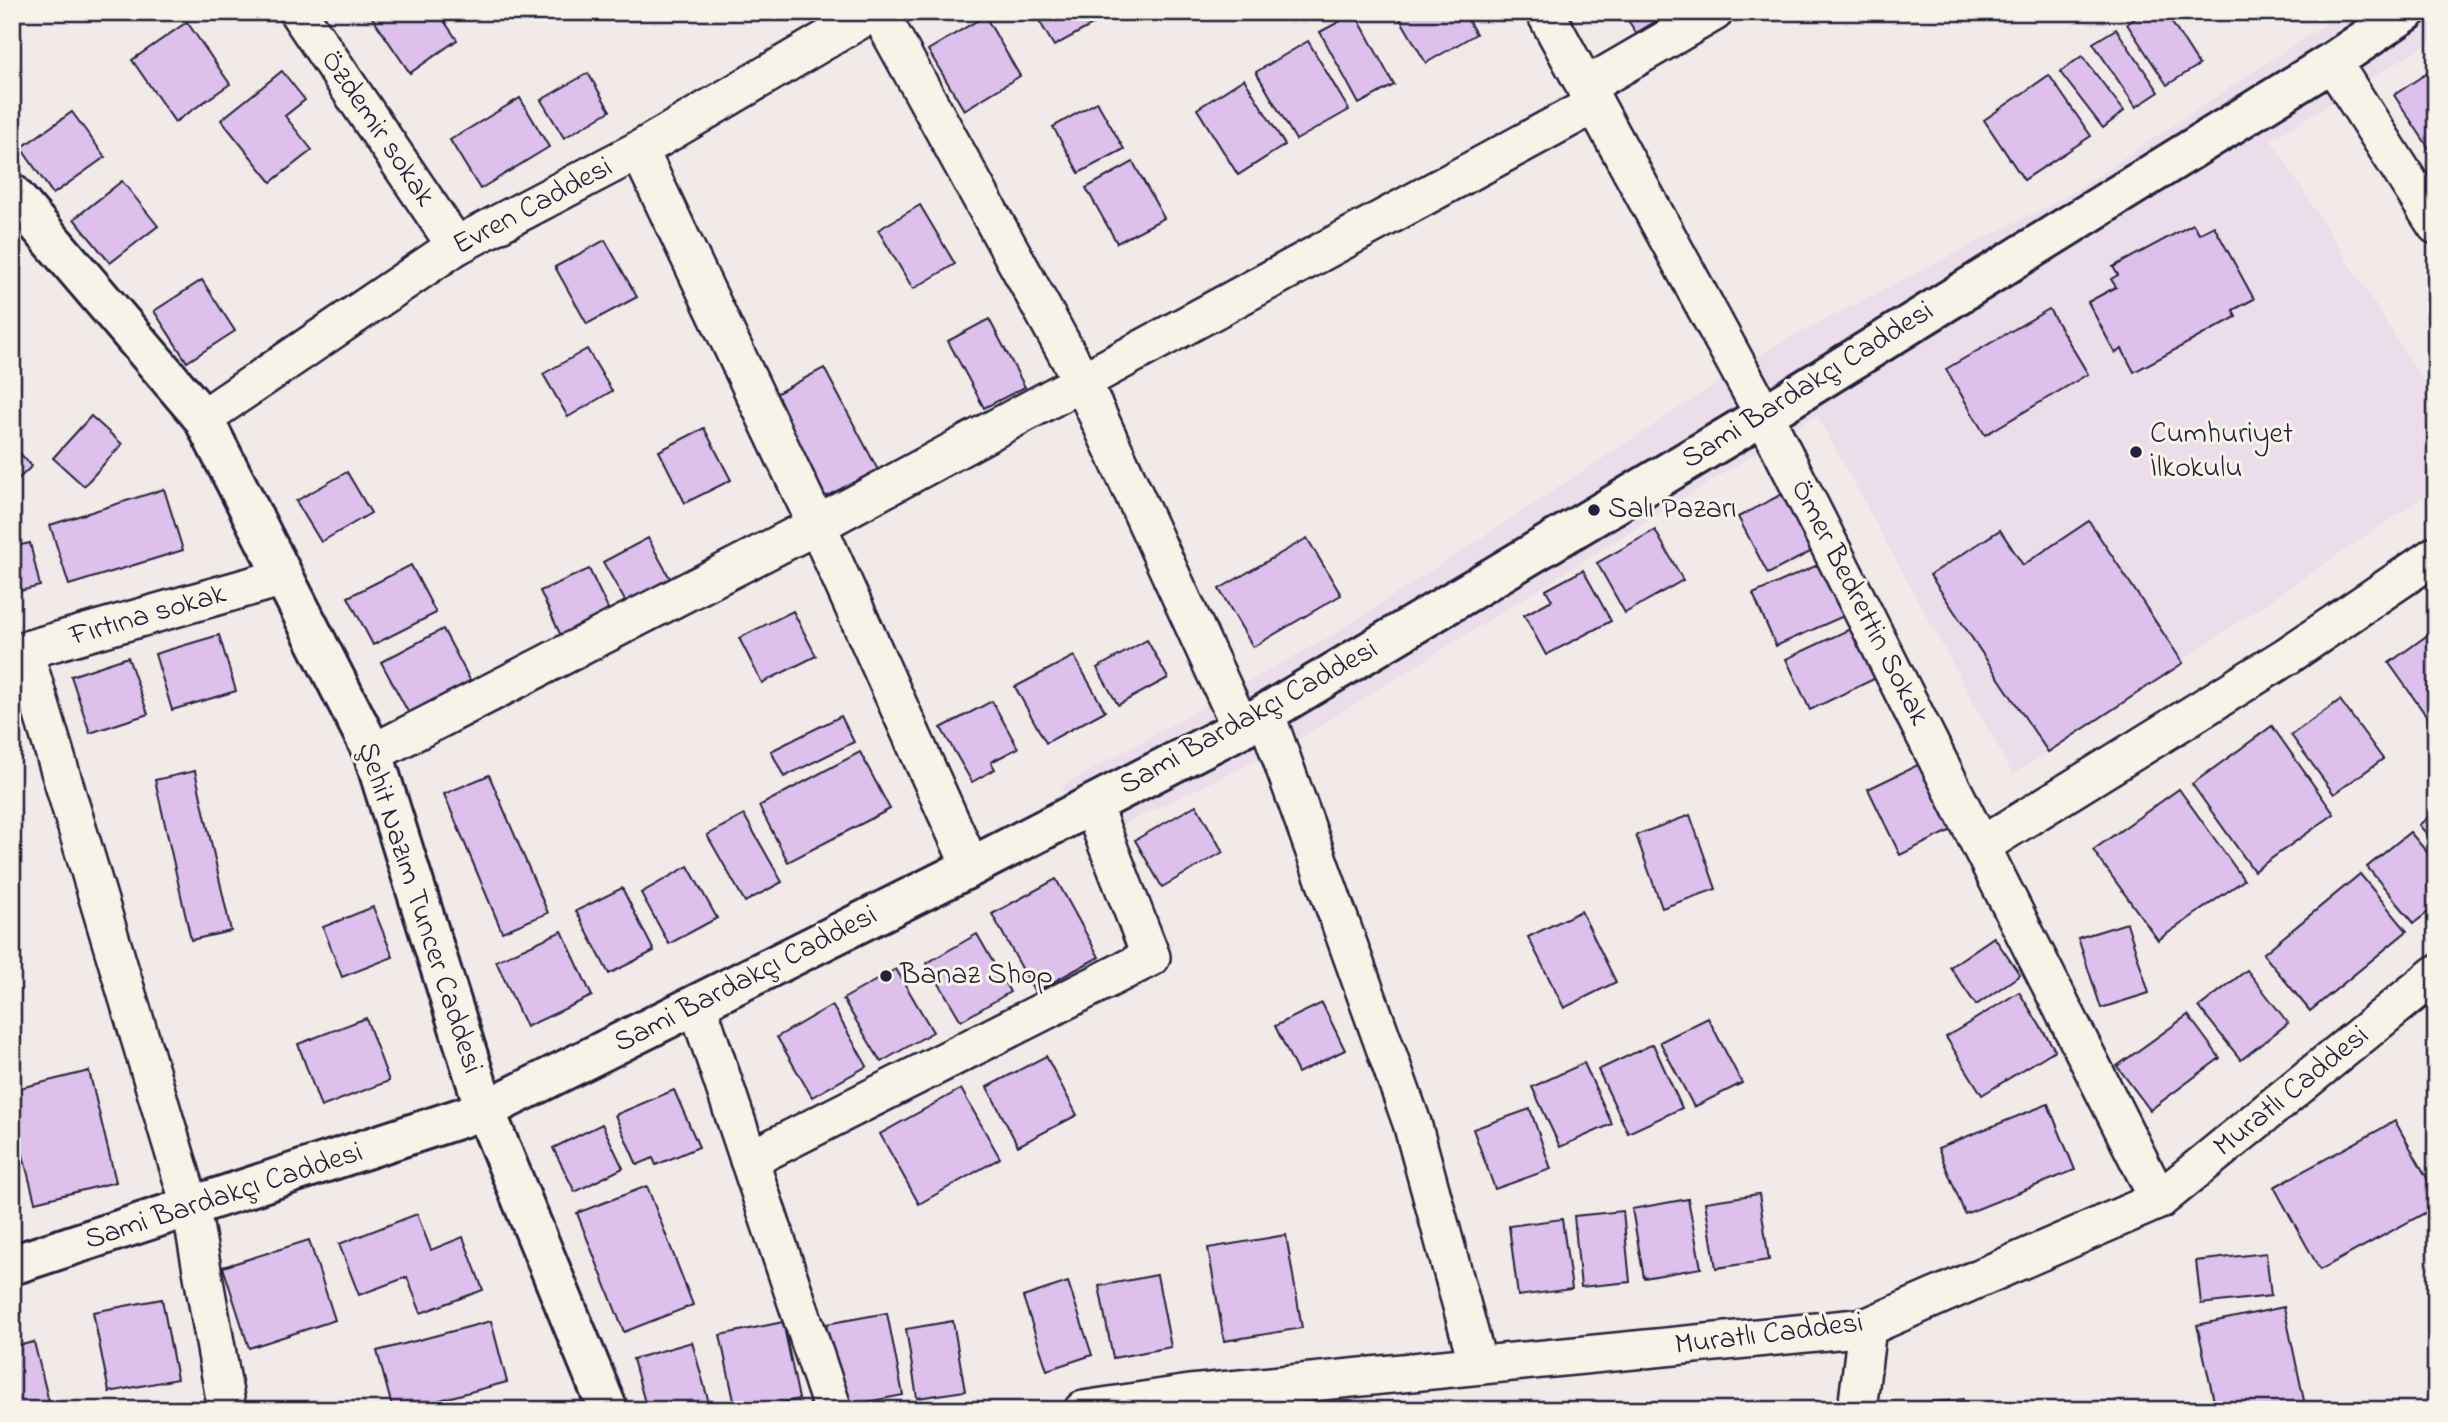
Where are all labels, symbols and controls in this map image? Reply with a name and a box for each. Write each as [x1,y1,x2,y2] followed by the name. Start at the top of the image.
[308,42,446,217] street label: Özdemir sokak
[445,146,621,268] street label: Evren Caddesi
[1673,290,1943,482] street label: Sami Bardakçı Caddesi
[2150,413,2293,491] place label: Cumhuriyet İlkokulu
[2128,444,2144,460] marker: Cumhuriyet İlkokulu
[1778,472,1940,734] street label: Ömer Bedrettin Sokak
[1608,488,1737,532] place label: Salı Pazarı
[1586,502,1602,518] marker: Salı Pazarı
[64,572,232,660] street label: Fırtına sokak
[1111,628,1387,808] street label: Sami Bardakçı Caddesi
[345,736,493,1080] street label: Şehit Nazım Tuncer Caddesi
[607,895,885,1065] street label: Sami Bardakçı Caddesi
[899,954,1053,998] place label: Banaz Shop
[878,968,894,984] marker: Banaz Shop
[2205,1015,2379,1169] street label: Muratlı Caddesi
[79,1131,369,1263] street label: Sami Bardakçı Caddesi
[1672,1302,1866,1368] street label: Muratlı Caddesi

